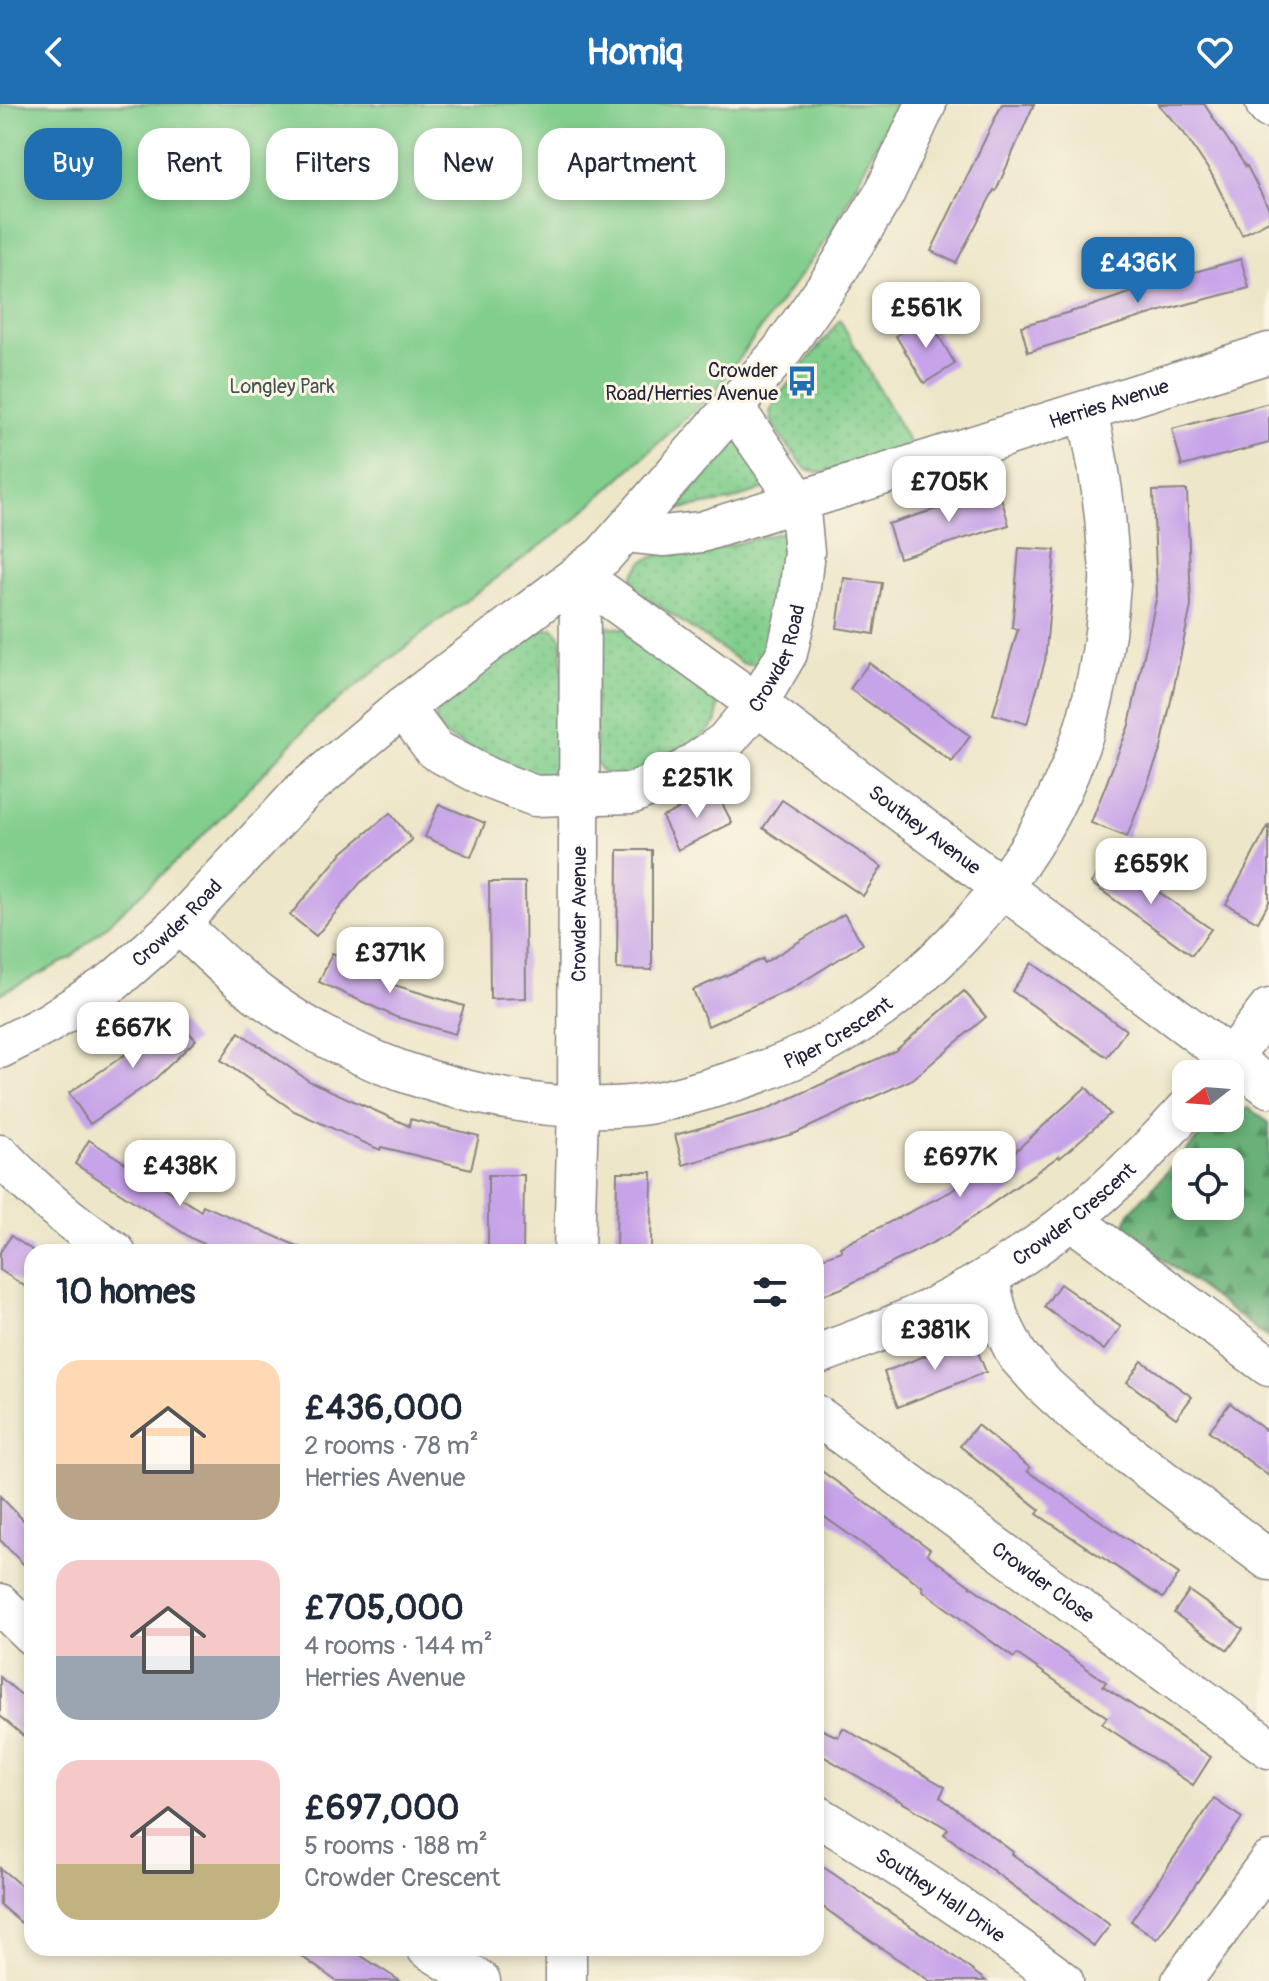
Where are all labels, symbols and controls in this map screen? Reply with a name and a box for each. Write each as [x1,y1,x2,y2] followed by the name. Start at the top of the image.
[32,30,76,74] icon: back
[586,30,683,75] text: Homiq
[1193,30,1237,74] icon: heart
[24,128,122,200] chip: Buy
[138,128,250,200] chip: Rent
[266,128,398,200] chip: Filters
[414,128,522,200] chip: New
[538,128,725,200] chip: Apartment
[1082,237,1194,305] pin: £436K
[1099,247,1177,279] text: £436K
[870,282,982,350] pin: £561K
[890,292,962,324] text: £561K
[605,358,778,406] place label: Crowder Road/Herries Avenue
[785,364,819,398] bus stop icon: Crowder Road/Herries Avenue
[1046,373,1172,434] street label: Herries Avenue
[229,374,336,399] park label: Longley Park
[893,456,1005,524] pin: £705K
[910,466,988,498] text: £705K
[743,602,810,718] street label: Crowder Road
[641,752,753,820] pin: £251K
[661,762,733,794] text: £251K
[864,779,986,880] street label: Southey Avenue
[1095,838,1207,906] pin: £659K
[566,846,591,982] street label: Crowder Avenue
[1113,848,1189,880] text: £659K
[127,874,227,972] street label: Crowder Road
[334,927,446,995] pin: £371K
[355,937,425,969] text: £371K
[780,990,898,1074] street label: Piper Crescent
[77,1002,189,1070] pin: £667K
[95,1012,171,1044] text: £667K
[1172,1060,1244,1132] north arrow
[1172,1060,1244,1220] map controls
[904,1131,1016,1199] pin: £697K
[124,1140,236,1208] pin: £438K
[923,1141,997,1173] text: £697K
[1172,1148,1244,1220] button: locate
[142,1150,218,1182] text: £438K
[1008,1156,1141,1271] street label: Crowder Crescent
[748,1270,792,1314] icon: filters
[56,1271,195,1314] text: 10 homes
[879,1304,991,1372] pin: £381K
[900,1314,970,1346] text: £381K
[304,1387,463,1430] text: £436,000
[120,1392,216,1488] icon: home
[304,1430,479,1462] text: 2 rooms · 78 m²
[304,1462,465,1494] text: Herries Avenue
[987,1536,1100,1628] street label: Crowder Close
[304,1587,464,1630] text: £705,000
[120,1592,216,1688] icon: home
[304,1630,493,1662] text: 4 rooms · 144 m²
[304,1662,465,1694] text: Herries Avenue
[304,1787,459,1830] text: £697,000
[120,1792,216,1888] icon: home
[304,1830,488,1862] text: 5 rooms · 188 m²
[871,1842,1010,1948] street label: Southey Hall Drive
[304,1862,500,1894] text: Crowder Crescent

